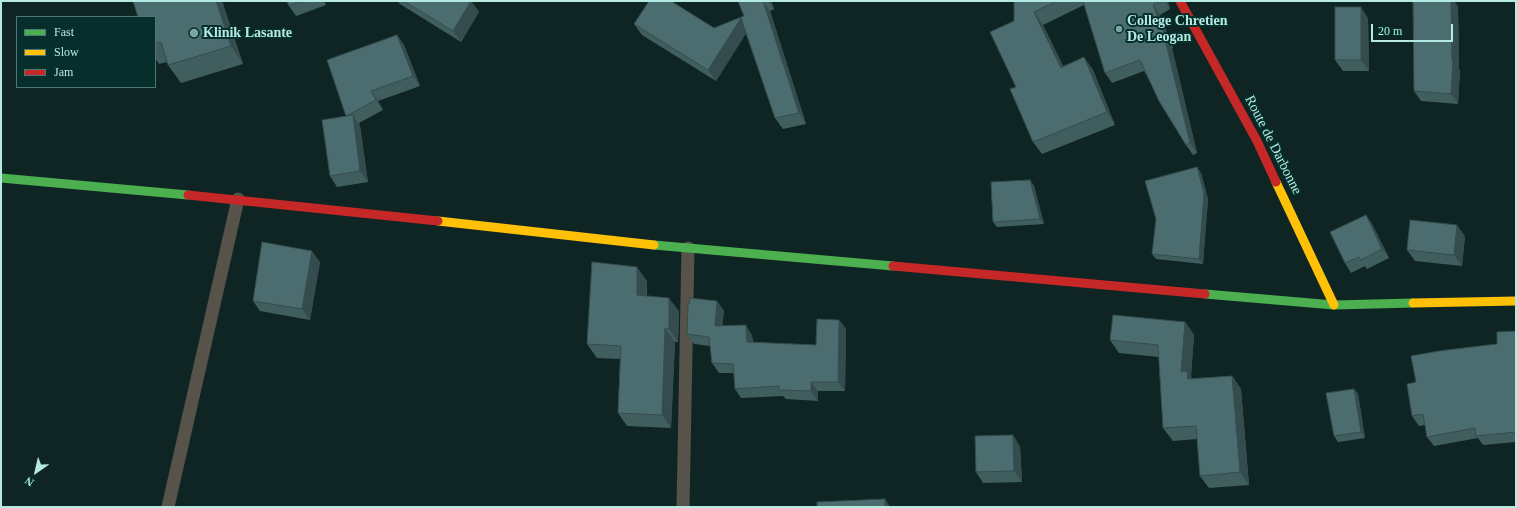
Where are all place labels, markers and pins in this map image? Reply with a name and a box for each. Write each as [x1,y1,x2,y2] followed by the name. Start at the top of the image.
[1127,13,1227,46] place label: College Chretien De Leogan
[1114,24,1124,34] marker: College Chretien De Leogan
[203,25,292,41] place label: Klinik Lasante
[188,27,200,39] marker: Klinik Lasante

